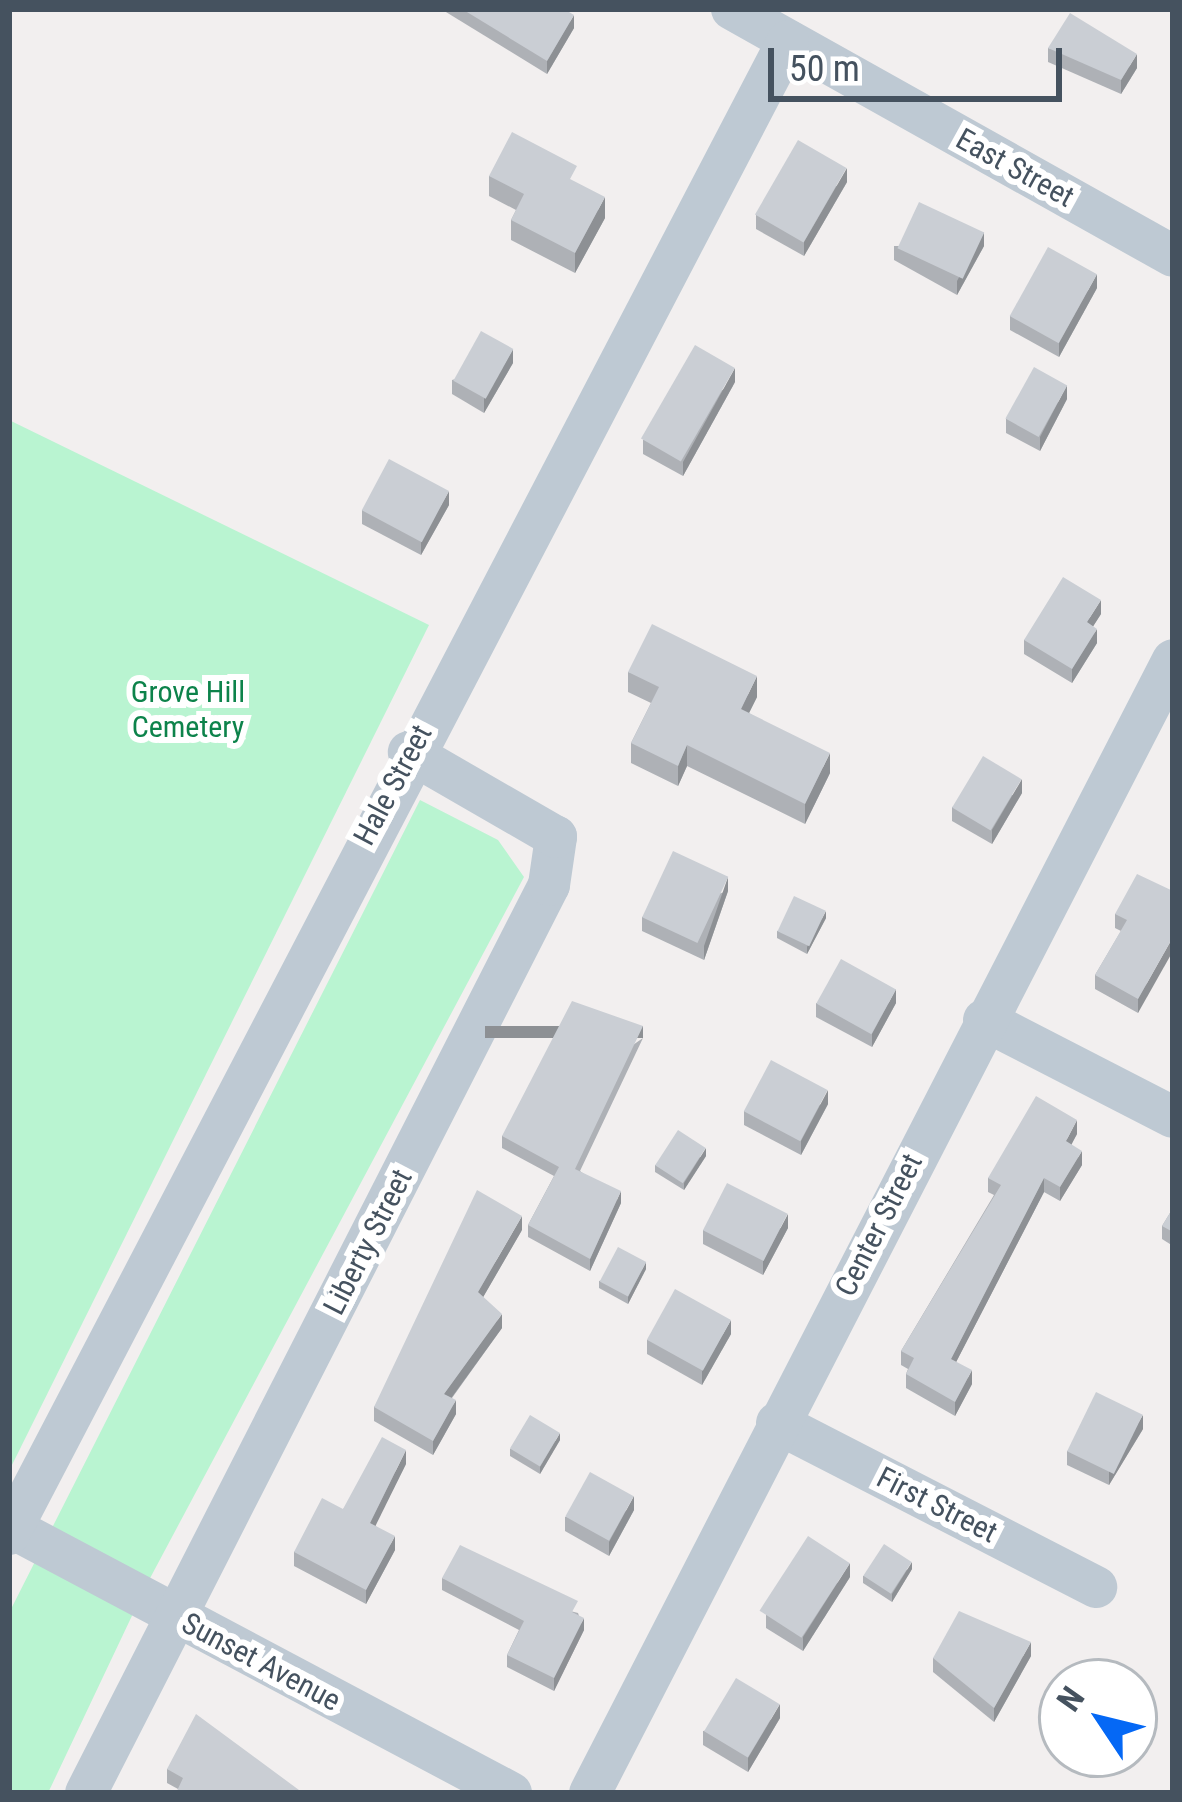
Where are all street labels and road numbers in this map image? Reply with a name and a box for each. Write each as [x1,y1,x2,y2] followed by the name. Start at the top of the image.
[950,121,1080,215] street label: East Street
[346,719,440,851] street label: Hale Street
[828,1148,930,1302] street label: Center Street
[316,1163,420,1321] street label: Liberty Street
[871,1459,1003,1551] street label: First Street
[176,1605,346,1719] street label: Sunset Avenue

